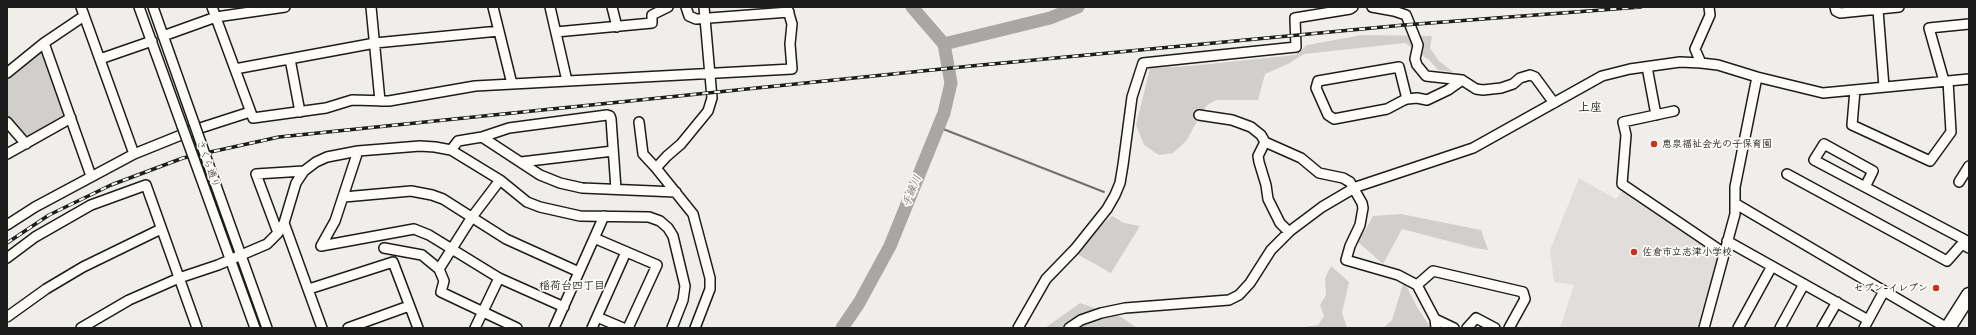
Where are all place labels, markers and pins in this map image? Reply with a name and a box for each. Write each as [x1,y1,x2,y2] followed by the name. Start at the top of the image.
[1662,138,1772,150] place label: 恵泉福祉会光の子保育園
[1649,139,1659,149] marker: 恵泉福祉会光の子保育園
[1642,246,1732,258] place label: 佐倉市立志津小学校
[1629,247,1639,257] marker: 佐倉市立志津小学校
[1854,282,1928,294] place label: セブン-イレブン
[1931,283,1941,293] marker: セブン-イレブン

